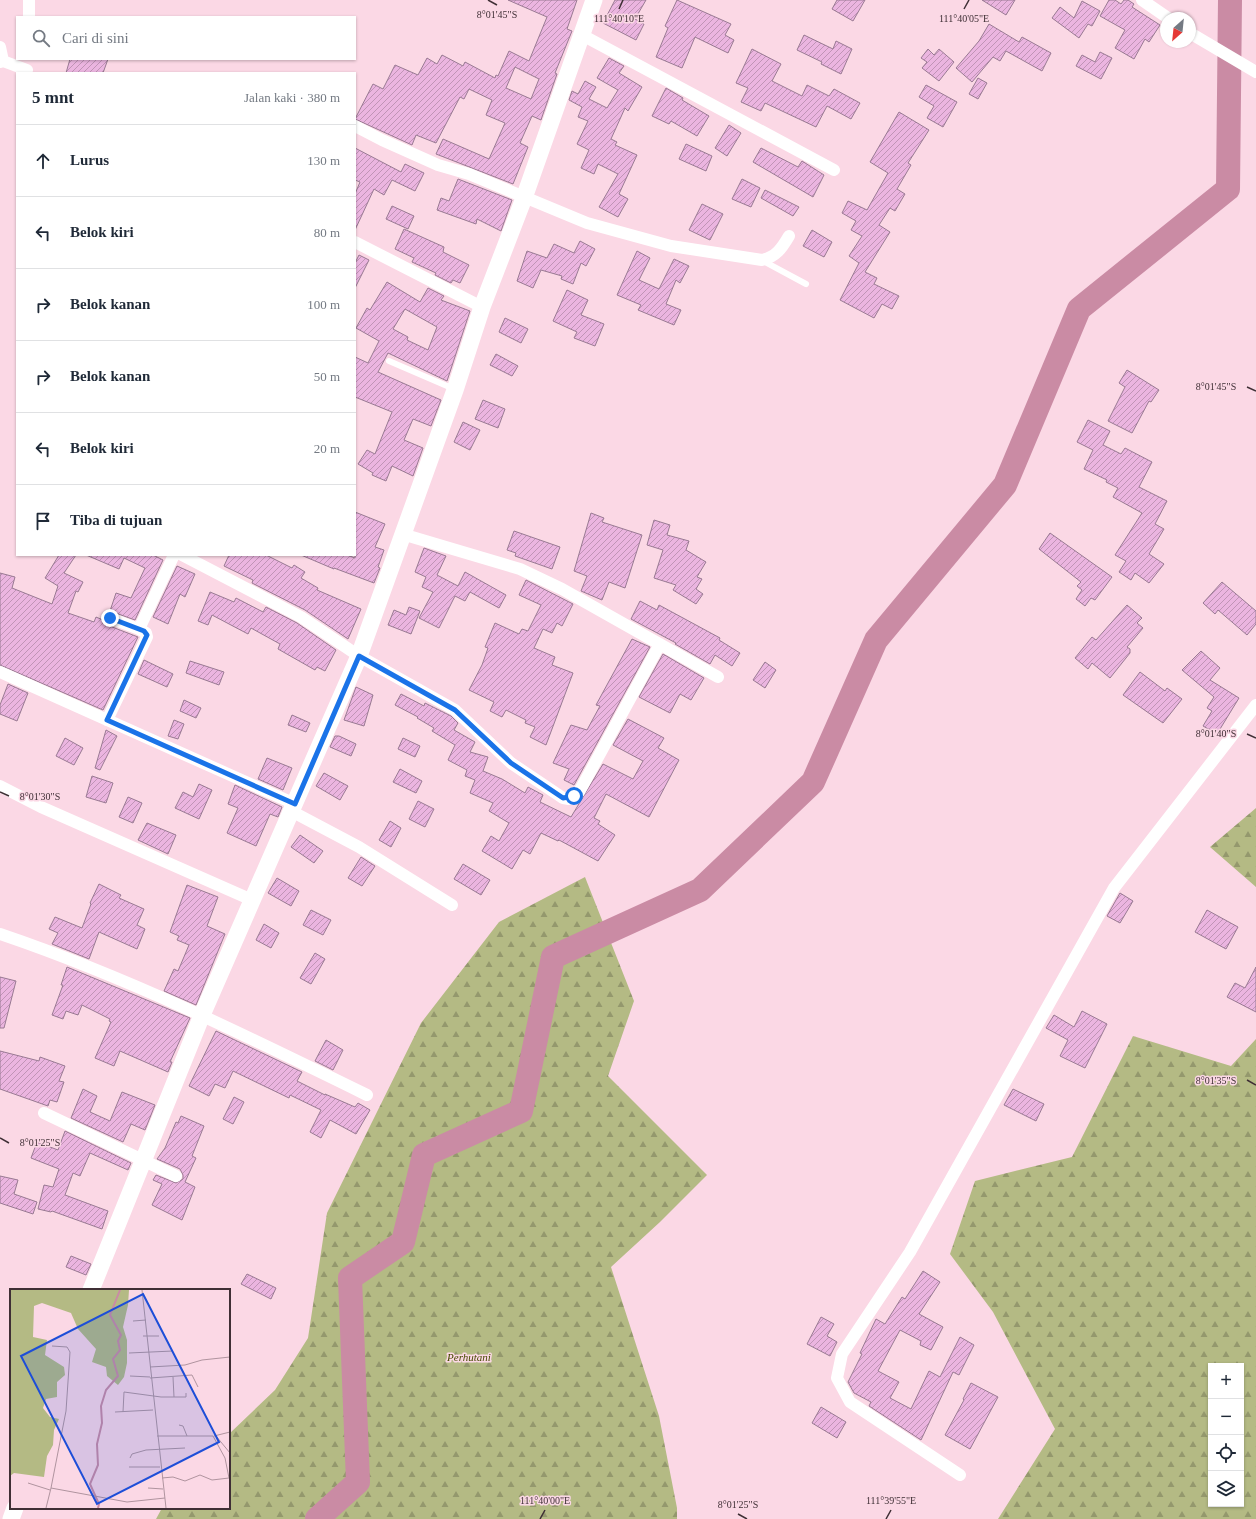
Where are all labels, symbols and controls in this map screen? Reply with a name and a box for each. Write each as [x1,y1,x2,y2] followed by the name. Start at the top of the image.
[477,9,517,20] text: 8°01'45"S
[1160,12,1196,48] north arrow
[594,13,644,24] text: 111°40'10"E
[939,13,989,24] text: 111°40'05"E
[16,16,356,60] search box
[30,27,52,49] icon: search
[62,30,129,46] text: Cari di sini
[32,88,74,107] text: 5 mnt
[244,90,340,105] text: Jalan kaki · 380 m
[32,150,54,172] icon: ahead
[70,152,109,168] text: Lurus
[307,153,340,168] text: 130 m
[32,222,54,244] icon: left
[70,224,134,240] text: Belok kiri
[314,225,340,240] text: 80 m
[32,294,54,316] icon: right
[70,296,150,312] text: Belok kanan
[307,297,340,312] text: 100 m
[32,366,54,388] icon: right
[70,368,150,384] text: Belok kanan
[314,369,340,384] text: 50 m
[1196,381,1236,392] text: 8°01'45"S
[32,438,54,460] icon: left
[70,440,134,456] text: Belok kiri
[314,441,340,456] text: 20 m
[32,510,54,532] icon: arrive
[70,512,162,528] text: Tiba di tujuan
[101,609,119,627] route end
[1196,728,1236,739] text: 8°01'40"S
[565,787,583,805] route start
[20,791,60,802] text: 8°01'30"S
[1196,1075,1236,1086] text: 8°01'35"S
[20,1137,60,1148] text: 8°01'25"S
[10,1289,230,1509] inset map
[446,1351,491,1363] park label: Perhutani
[1208,1363,1244,1507] map controls
[1208,1363,1244,1399] button: +
[1208,1399,1244,1435] button: −
[1208,1435,1244,1471] button: locate
[1208,1471,1244,1507] button: layers
[520,1495,570,1506] text: 111°40'00"E
[866,1495,916,1506] text: 111°39'55"E
[718,1499,758,1510] text: 8°01'25"S

